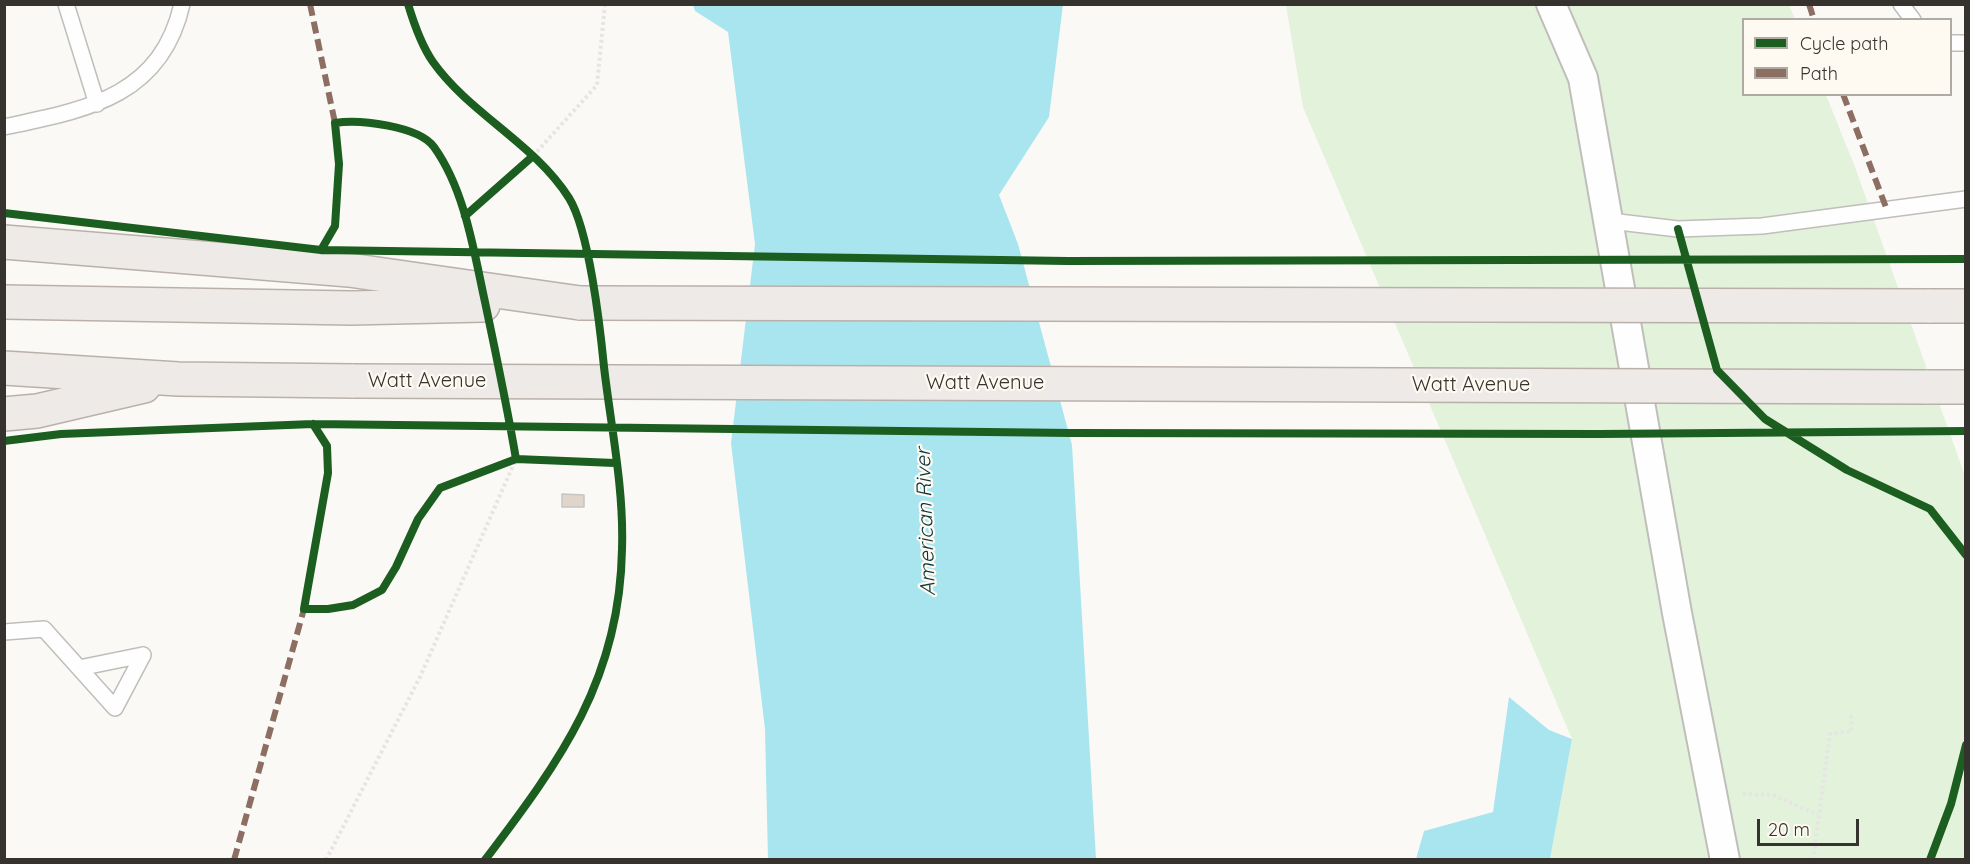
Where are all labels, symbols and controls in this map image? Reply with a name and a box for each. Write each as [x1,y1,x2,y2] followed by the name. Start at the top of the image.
[1742,18,1952,96] legend
[1800,32,1888,55] text: Cycle path
[1800,62,1838,85] text: Path
[368,369,486,393] street label: Watt Avenue
[926,371,1044,395] street label: Watt Avenue
[1412,373,1530,397] street label: Watt Avenue
[911,448,941,596] water label: American River
[1760,807,1862,845] scale bar
[1768,818,1810,841] text: 20 m

